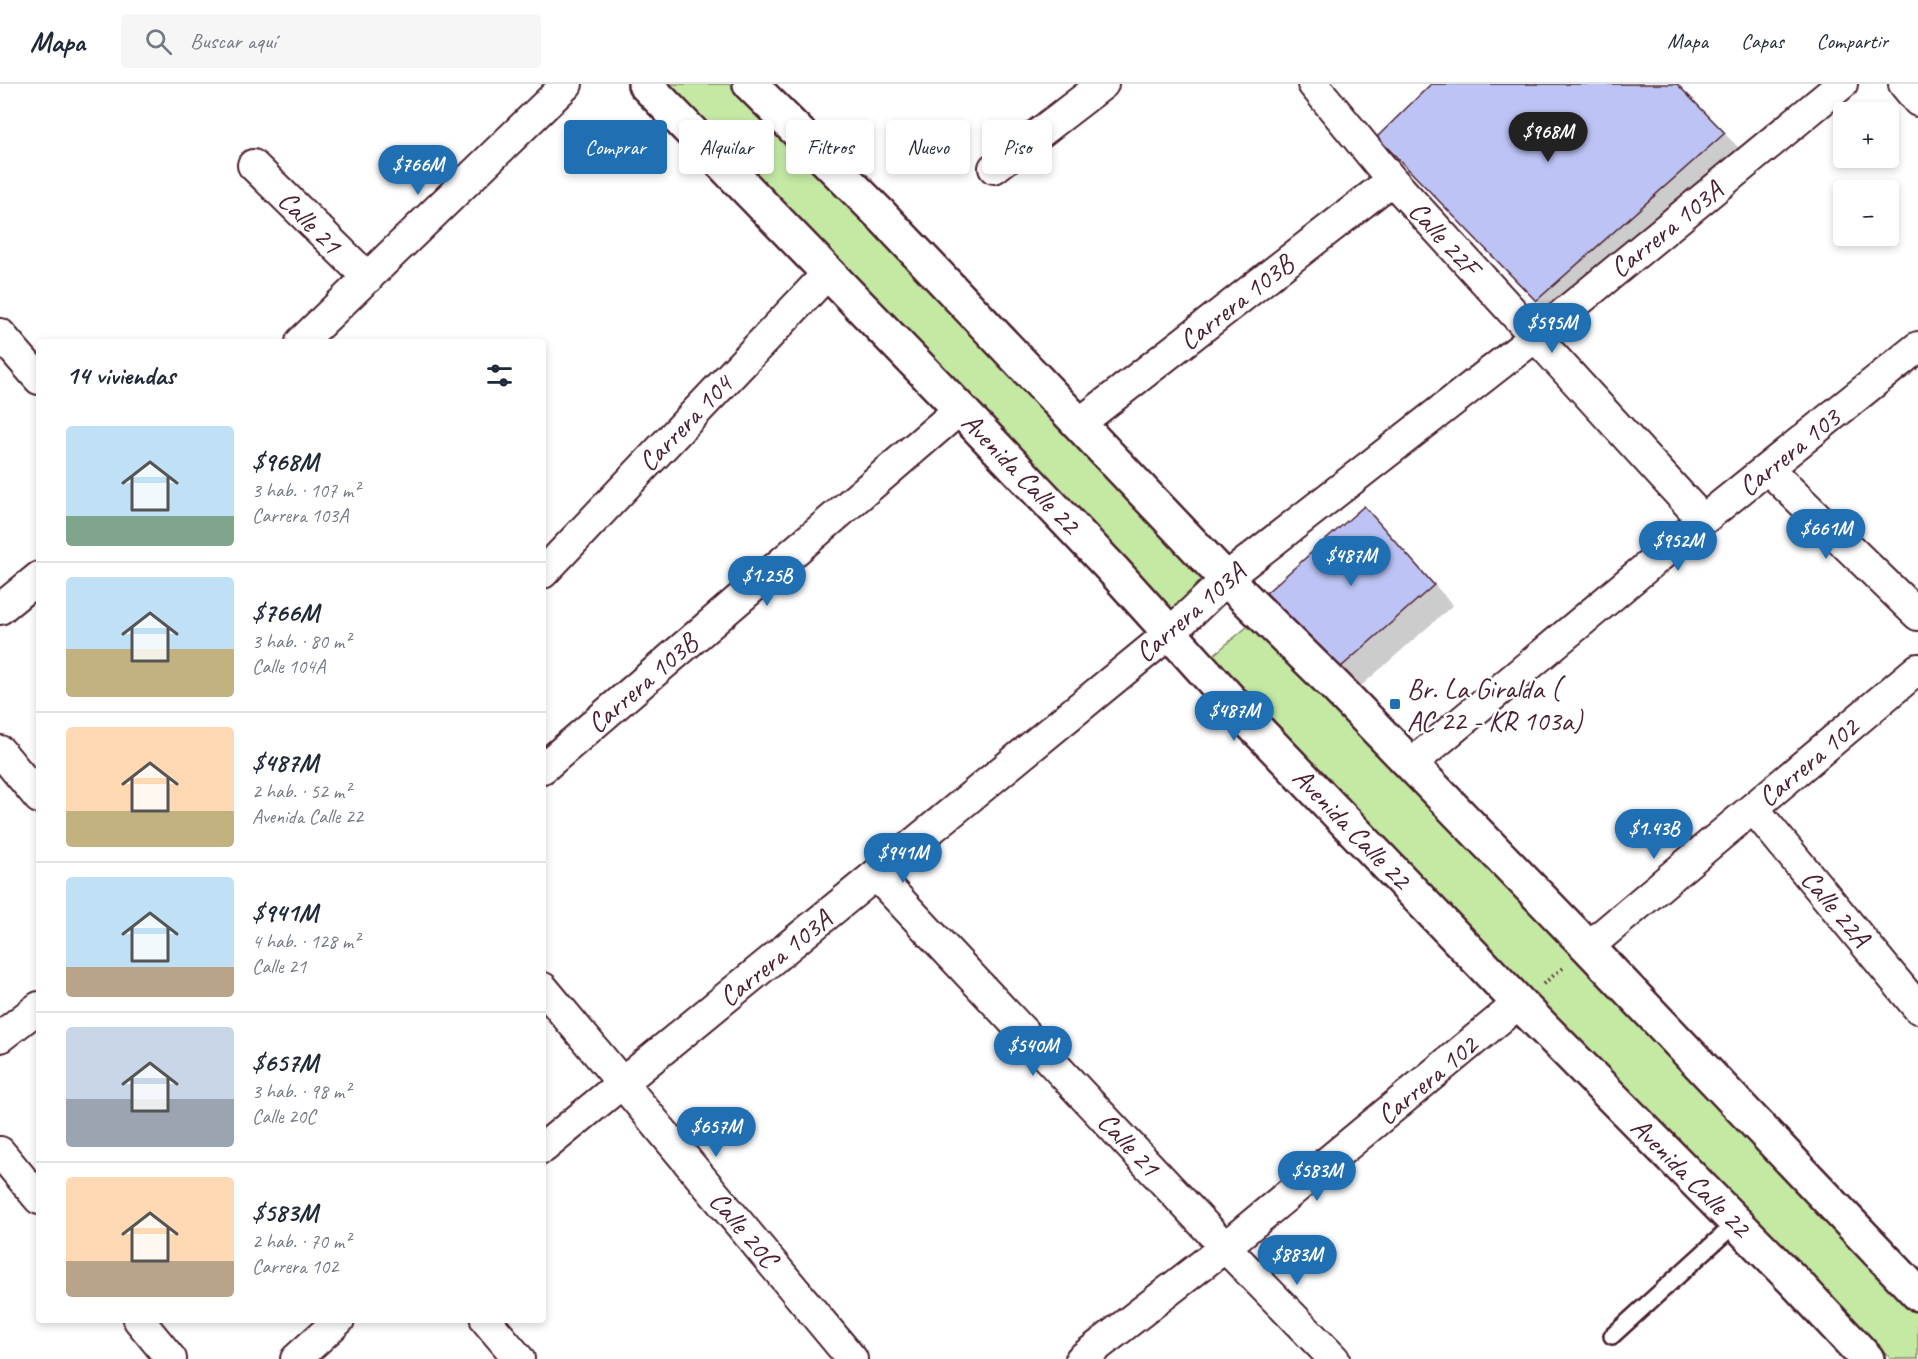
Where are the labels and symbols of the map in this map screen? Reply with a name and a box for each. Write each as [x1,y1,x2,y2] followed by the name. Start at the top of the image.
[1506,112,1590,163] pin: $968M
[376,145,460,196] pin: $766M
[1603,172,1731,285] street label: Carrera 103A
[271,183,350,262] street label: Calle 21
[1401,193,1491,287] street label: Calle 22F
[1172,245,1302,357] street label: Carrera 103B
[1510,303,1594,354] pin: $595M
[630,366,741,479] street label: Carrera 104
[1731,399,1849,504] street label: Carrera 103
[954,405,1089,543] street label: Avenida Calle 22
[1784,509,1868,560] pin: $661M
[1636,521,1720,572] pin: $952M
[1309,536,1393,587] pin: $487M
[1128,553,1254,669] street label: Carrera 103A
[718,556,816,607] pin: $1.25B
[579,624,706,741] street label: Carrera 103B
[1407,671,1584,738] place label: Br. La Giralda ( AC 22 - KR 103a)
[1192,691,1276,742] pin: $487M
[1388,697,1402,711] marker: Br. La Giralda ( AC 22 - KR 103a)
[1750,708,1867,814] street label: Carrera 102
[1285,760,1420,898] street label: Avenida Calle 22
[1605,809,1703,860] pin: $1.43B
[861,833,945,884] pin: $941M
[1794,862,1880,955] street label: Calle 22A
[712,901,840,1014] street label: Carrera 103A
[991,1026,1075,1077] pin: $540M
[1369,1026,1486,1132] street label: Carrera 102
[1090,1104,1169,1185] street label: Calle 21
[674,1107,758,1158] pin: $657M
[1624,1110,1760,1246] street label: Avenida Calle 22
[1275,1151,1359,1202] pin: $583M
[702,1184,788,1277] street label: Calle 20C
[1255,1235,1339,1286] pin: $883M

